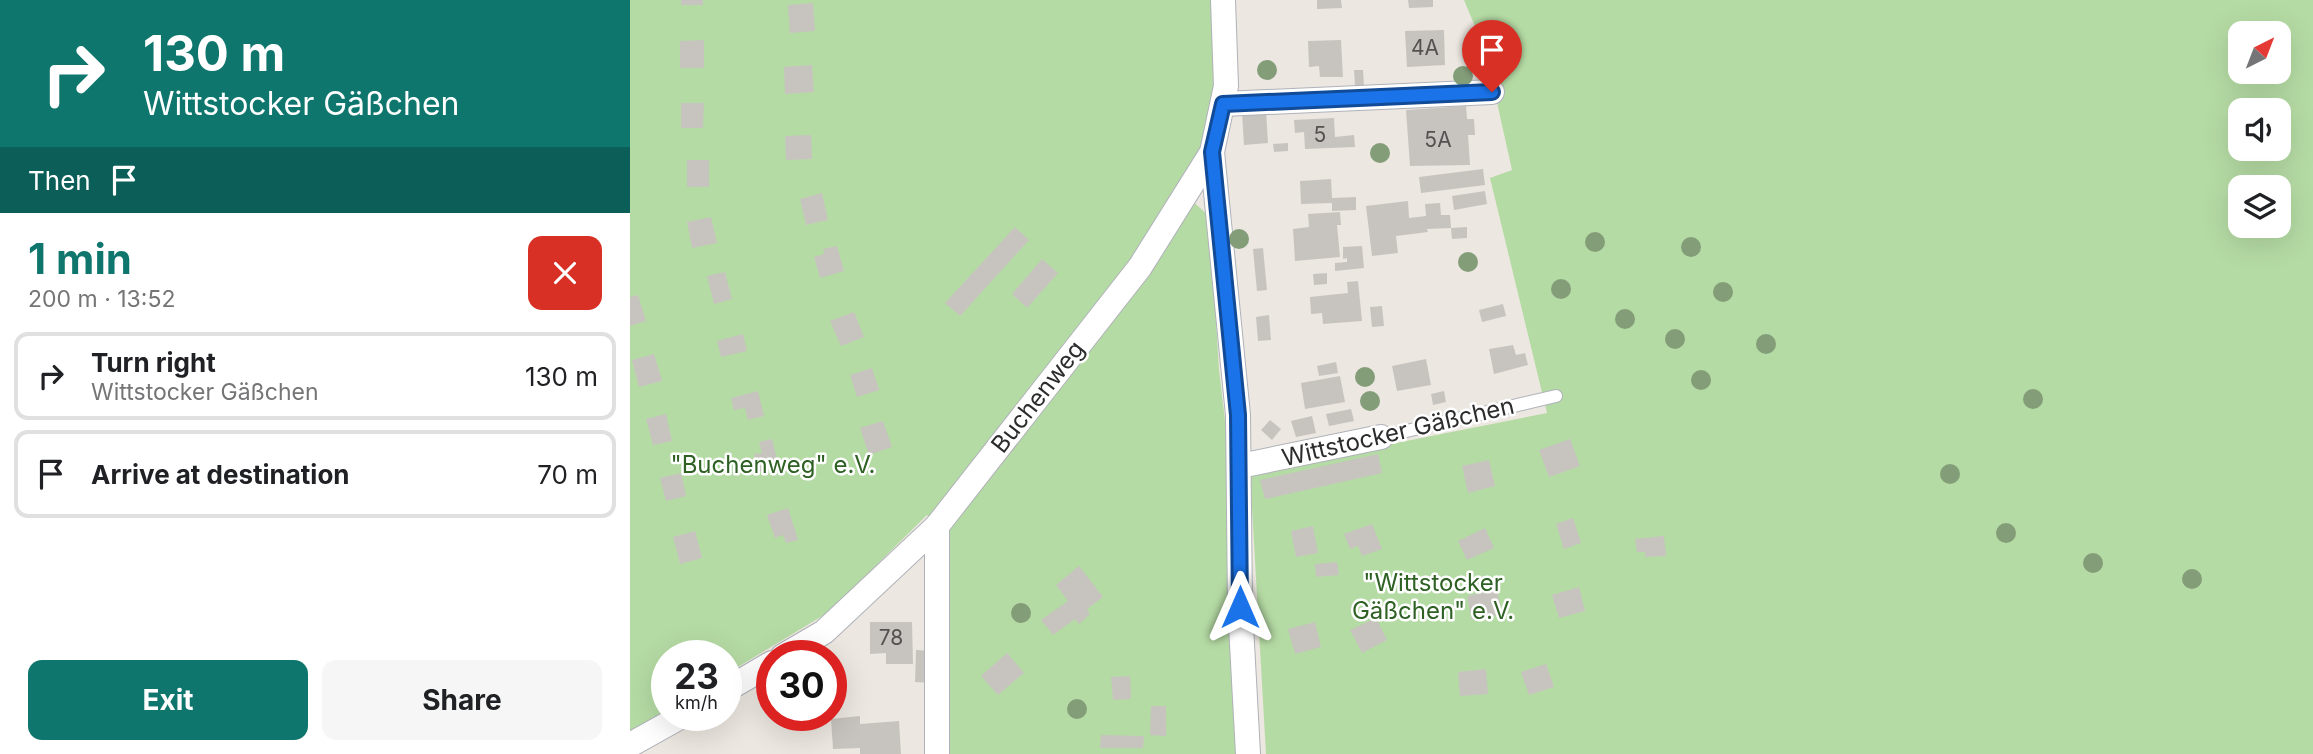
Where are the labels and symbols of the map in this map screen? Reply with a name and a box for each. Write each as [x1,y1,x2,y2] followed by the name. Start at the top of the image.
[1462,20,1522,92] pin
[2228,21,2291,84] north arrow
[1411,35,1439,60] house number: 4A
[1314,122,1326,147] house number: 5
[1424,127,1452,152] house number: 5A
[985,335,1090,458] street label: Buchenweg
[1279,391,1517,472] street label: Wittstocker Gäßchen
[670,450,876,479] park label: "Buchenweg" e.V.
[1352,568,1514,625] park label: "Wittstocker Gäßchen" e.V.
[1203,570,1277,644] position arrow
[879,625,903,650] house number: 78
[756,640,847,731] speed limit sign: 30

